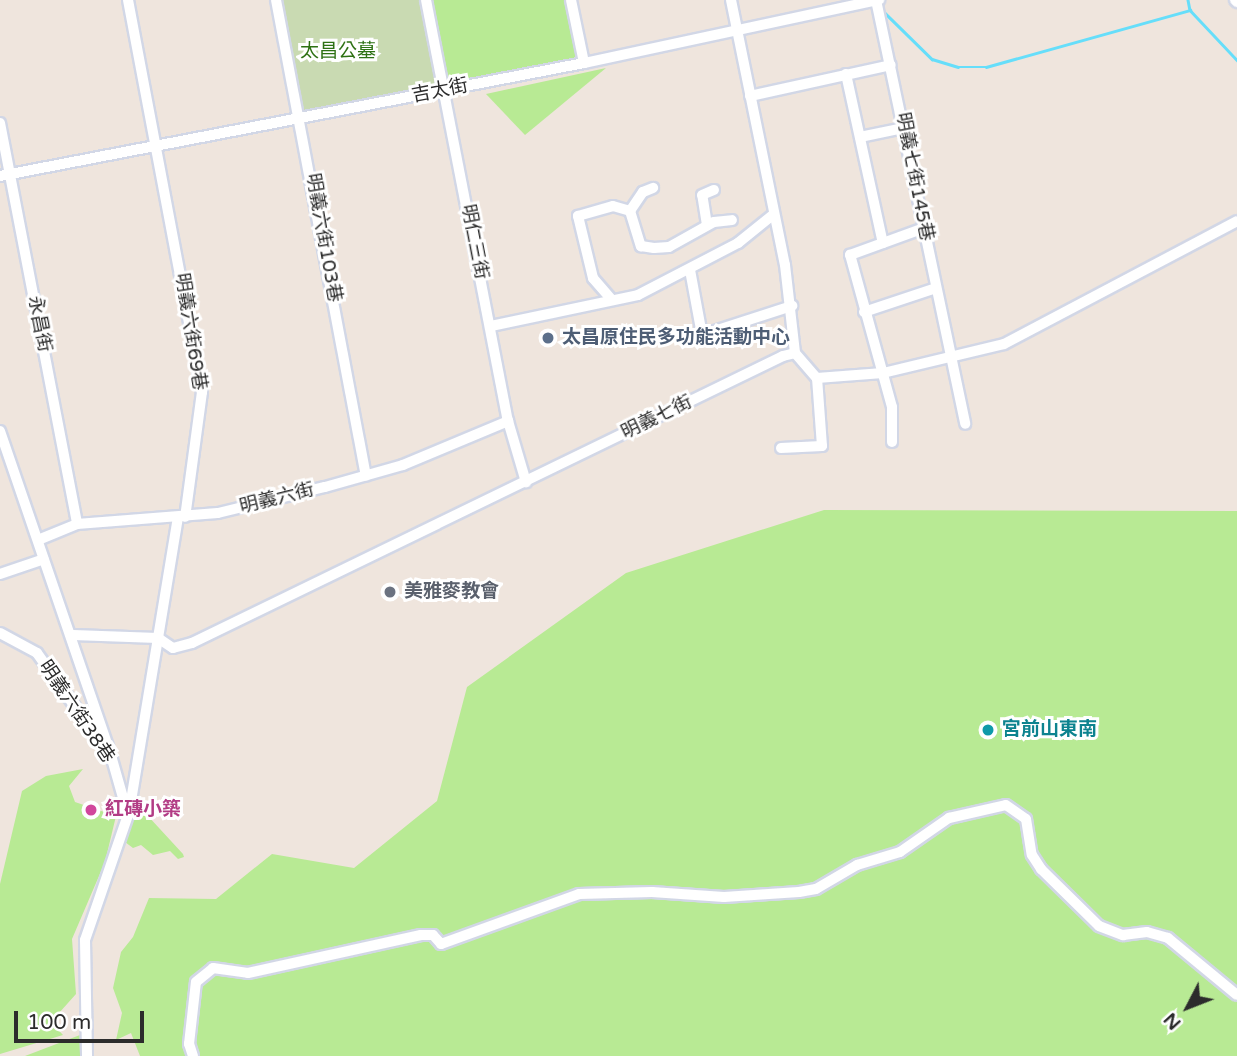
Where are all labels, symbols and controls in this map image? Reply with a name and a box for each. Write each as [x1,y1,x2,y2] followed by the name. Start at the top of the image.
[300,41,376,63] park label: 太昌公墓
[410,74,470,108] street label: 吉太街
[890,111,938,243] street label: 明義七街145巷
[300,172,346,304] street label: 明義六街103巷
[456,203,492,281] street label: 明仁三街
[169,272,211,392] street label: 明義六街69巷
[22,294,56,354] street label: 永昌街
[562,327,790,349] place label: 太昌原住民多功能活動中心
[540,330,556,346] marker: 太昌原住民多功能活動中心
[618,391,696,445] street label: 明義七街
[237,479,317,519] street label: 明義六街
[404,581,499,603] place label: 美雅麥教會
[382,584,398,600] marker: 美雅麥教會
[33,656,119,768] street label: 明義六街38巷
[1002,719,1097,741] place label: 宮前山東南
[980,722,996,738] marker: 宮前山東南
[105,799,181,821] place label: 紅磚小築
[83,802,99,818] marker: 紅磚小築
[1153,972,1223,1042] north arrow
[18,996,147,1040] scale bar
[1159,1008,1186,1034] text: N
[27,1010,91,1035] text: 100 m

